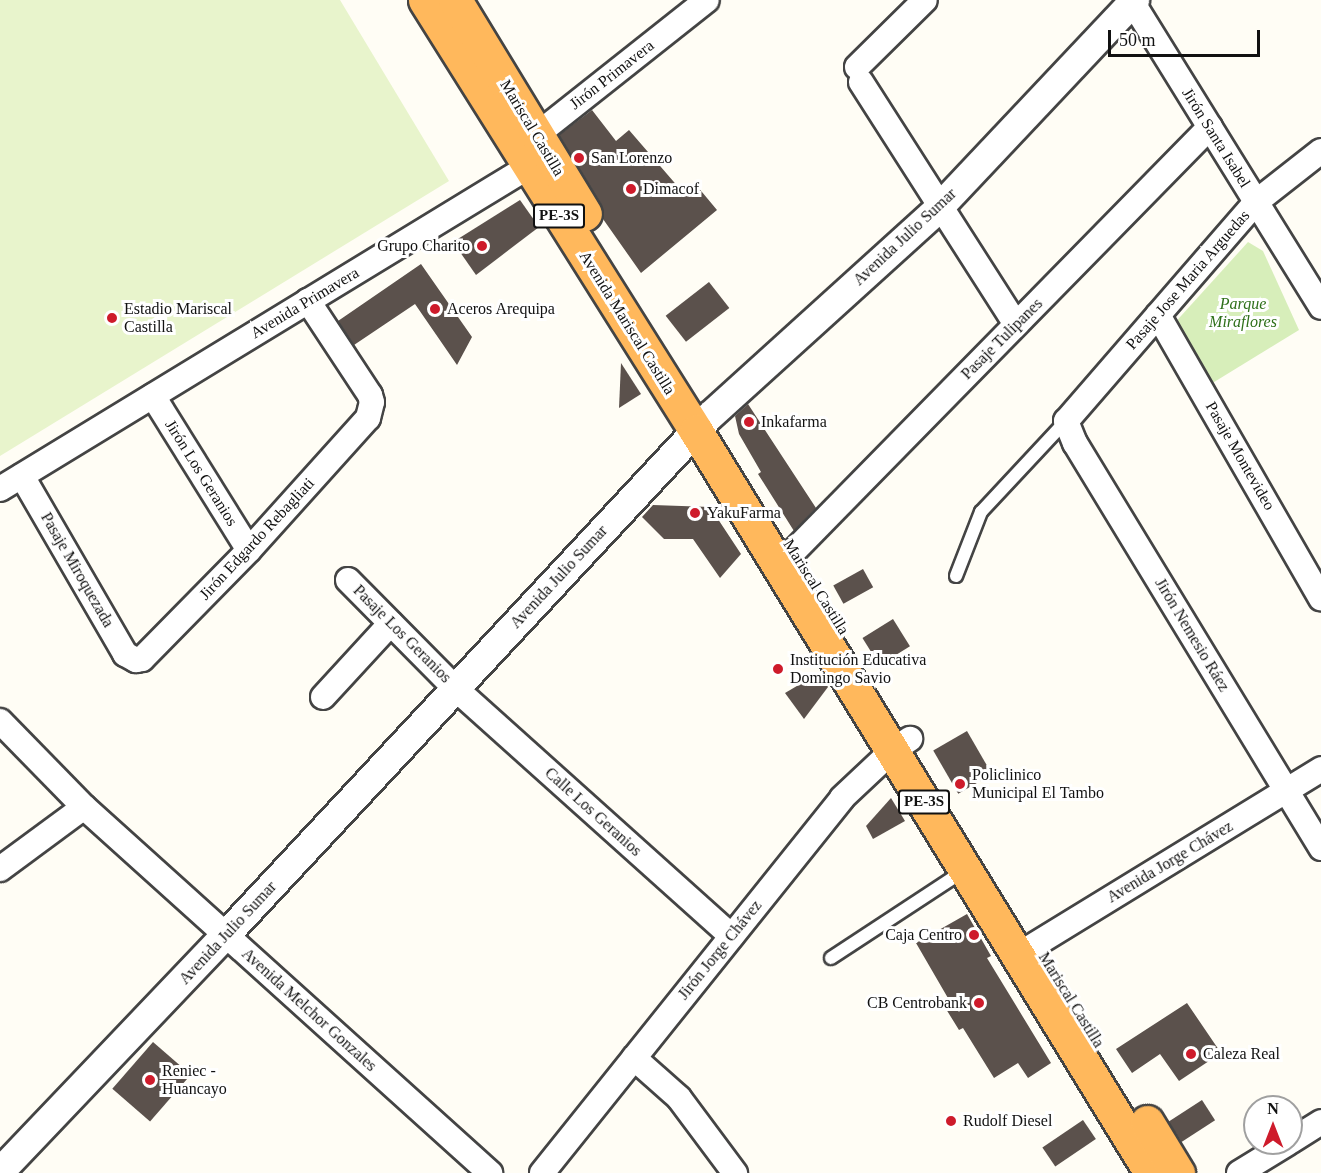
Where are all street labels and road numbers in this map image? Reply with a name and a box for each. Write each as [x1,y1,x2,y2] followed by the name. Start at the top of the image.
[566,36,658,114] street label: Jirón Primavera
[496,76,568,180] street label: Mariscal Castilla
[1178,85,1254,191] street label: Jirón Santa Isabel
[849,184,961,290] street label: Avenida Julio Sumar
[532,204,586,228] road number: PE-3S
[1122,206,1254,354] street label: Pasaje Jose Maria Arguedas
[575,248,679,398] street label: Avenida Mariscal Castilla
[247,263,363,343] street label: Avenida Primavera
[957,294,1047,384] street label: Pasaje Tulipanes
[1201,398,1279,514] street label: Pasaje Montevideo
[161,416,241,530] street label: Jirón Los Geranios
[195,474,319,604] street label: Jirón Edgardo Rebagliati
[36,509,118,631] street label: Pasaje Miroquezada
[506,521,612,633] street label: Avenida Julio Sumar
[779,536,853,638] street label: Mariscal Castilla
[1151,575,1233,695] street label: Jirón Nemesio Ráez
[349,581,455,687] street label: Pasaje Los Geranios
[541,764,645,860] street label: Calle Los Geranios
[897,790,951,814] road number: PE-3S
[1104,817,1236,907] street label: Avenida Jorge Chávez
[175,877,281,989] street label: Avenida Julio Sumar
[674,896,766,1004] street label: Jirón Jorge Chávez
[238,944,380,1076] street label: Avenida Melchor Gonzales
[1034,949,1108,1051] street label: Mariscal Castilla

